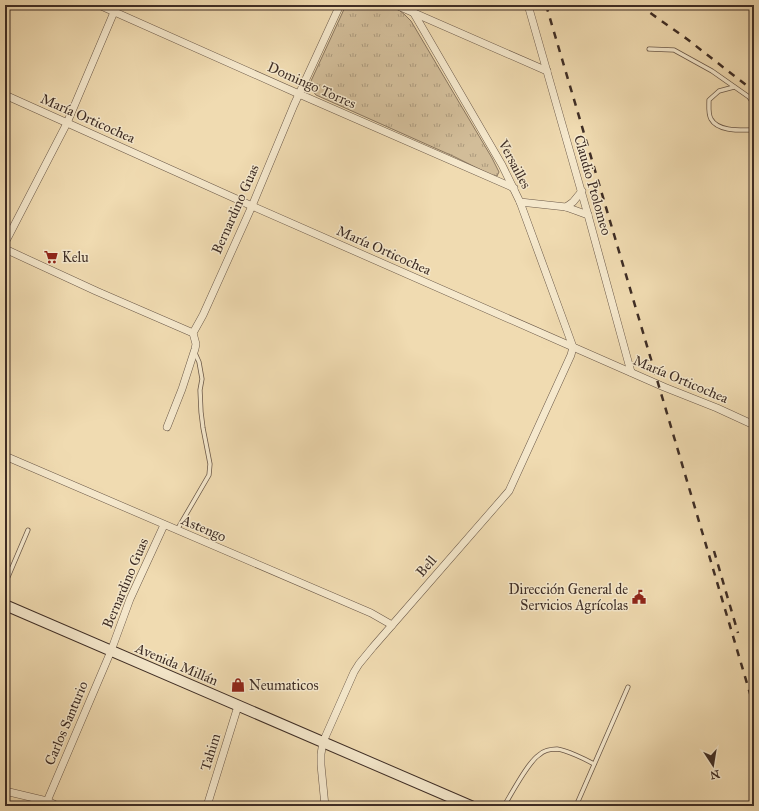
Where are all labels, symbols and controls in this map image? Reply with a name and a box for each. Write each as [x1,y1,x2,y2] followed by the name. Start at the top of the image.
[265,58,359,113] street label: Domingo Torres
[38,90,138,147] street label: María Orticochea
[570,133,615,237] street label: Claudio Ptolomeo
[494,136,535,192] street label: Versailles
[208,162,263,257] street label: Bernardino Guas
[334,222,434,279] street label: María Orticochea
[43,249,59,265] supermarket icon: Kelu
[62,249,89,266] place label: Kelu
[631,352,731,407] street label: María Orticochea
[178,511,229,545] street label: Astengo
[99,536,152,631] street label: Bernardino Guas
[413,552,440,580] street label: Bell
[508,581,628,614] place label: Dirección General de Servicios Agrícolas
[631,589,647,605] public building icon: Dirección General de Servicios Agrícolas
[132,639,221,690] street label: Avenida Millán
[230,677,246,693] shop icon: Neumaticos
[249,677,319,694] place label: Neumaticos
[41,679,92,768] street label: Carlos Santurio
[197,731,224,773] street label: Tahim
[693,745,733,785] north arrow
[708,767,721,782] text: N

